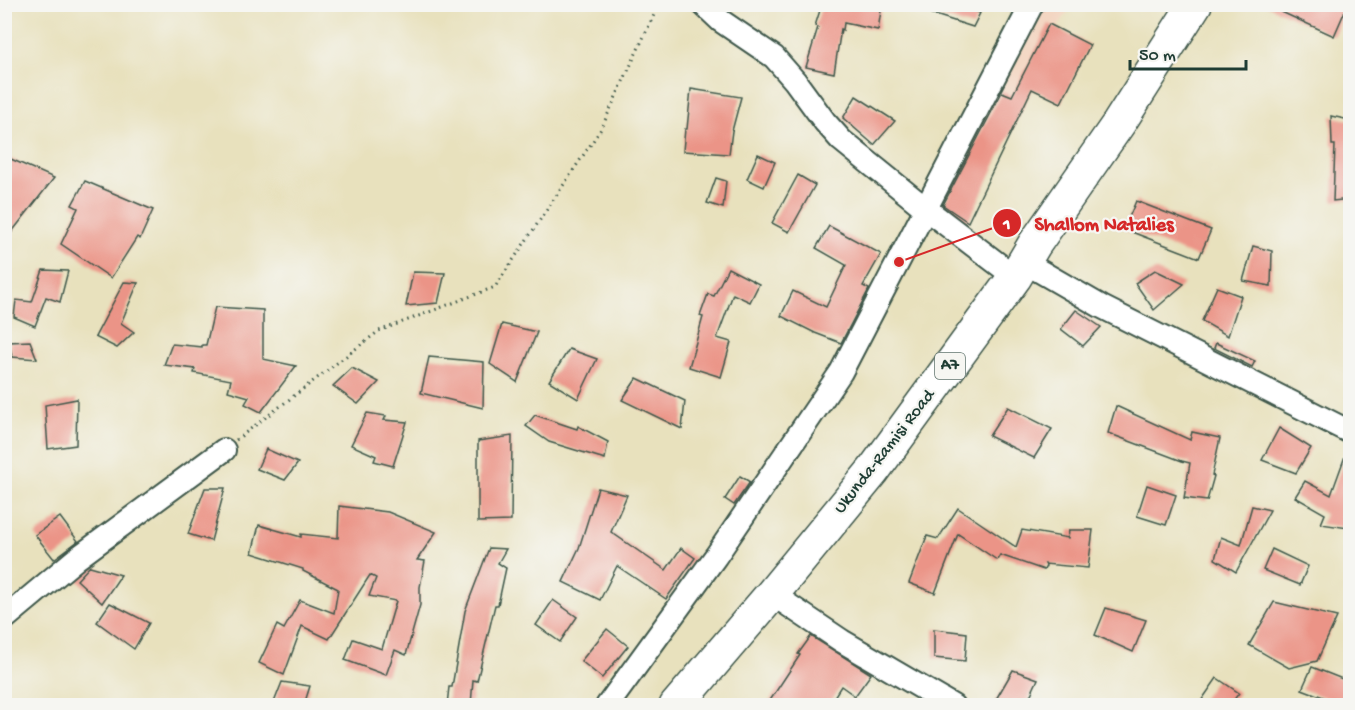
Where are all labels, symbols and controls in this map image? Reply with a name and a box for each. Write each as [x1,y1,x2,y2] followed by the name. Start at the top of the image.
[1130,33,1246,71] scale bar
[1139,46,1176,67] text: 50 m
[992,204,1185,242] callout: Shallom Natalies
[1002,215,1011,236] text: 1
[1034,215,1175,238] text: Shallom Natalies
[935,353,965,379] road number: A7
[830,385,941,518] street label: Ukunda-Ramisi Road

